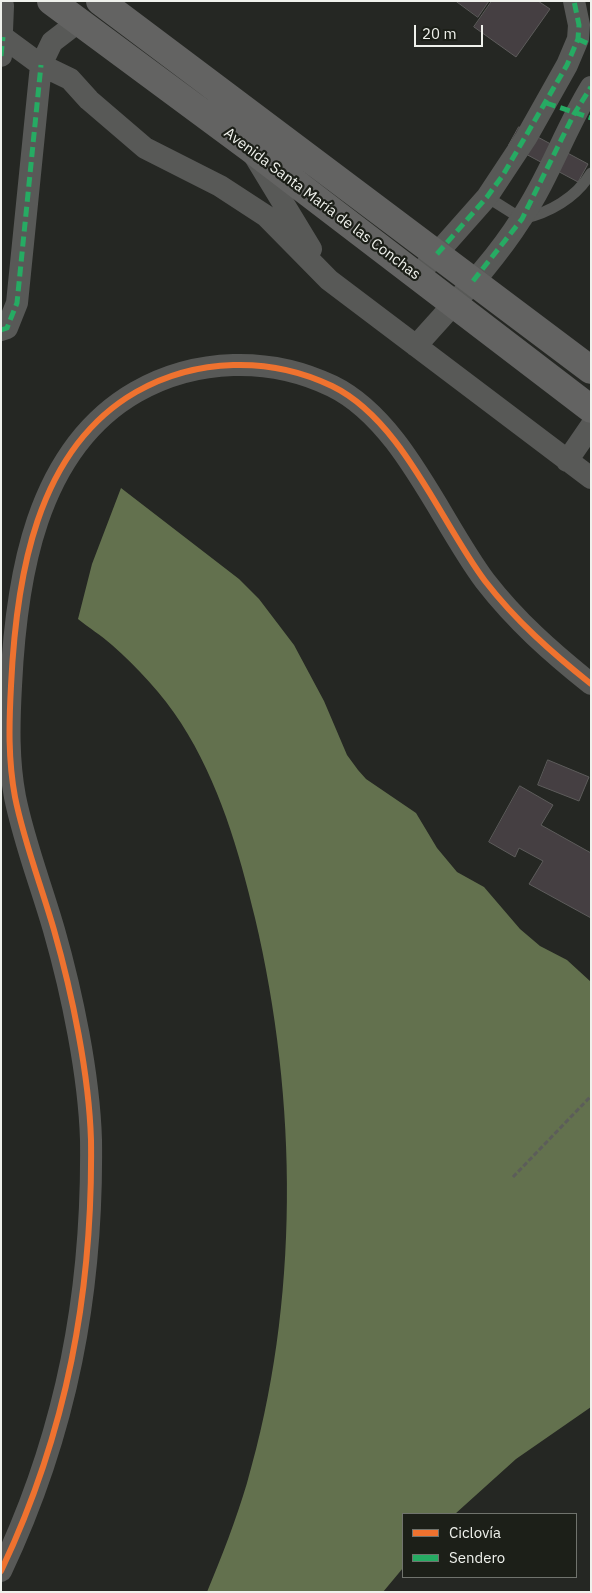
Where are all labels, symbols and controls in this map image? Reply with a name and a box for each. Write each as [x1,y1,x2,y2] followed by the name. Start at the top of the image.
[417,15,486,47] scale bar
[422,24,457,43] text: 20 m
[220,124,424,284] street label: Avenida Santa María de las Conchas
[402,1513,577,1578] legend
[449,1523,501,1542] text: Ciclovía
[449,1548,505,1567] text: Sendero

